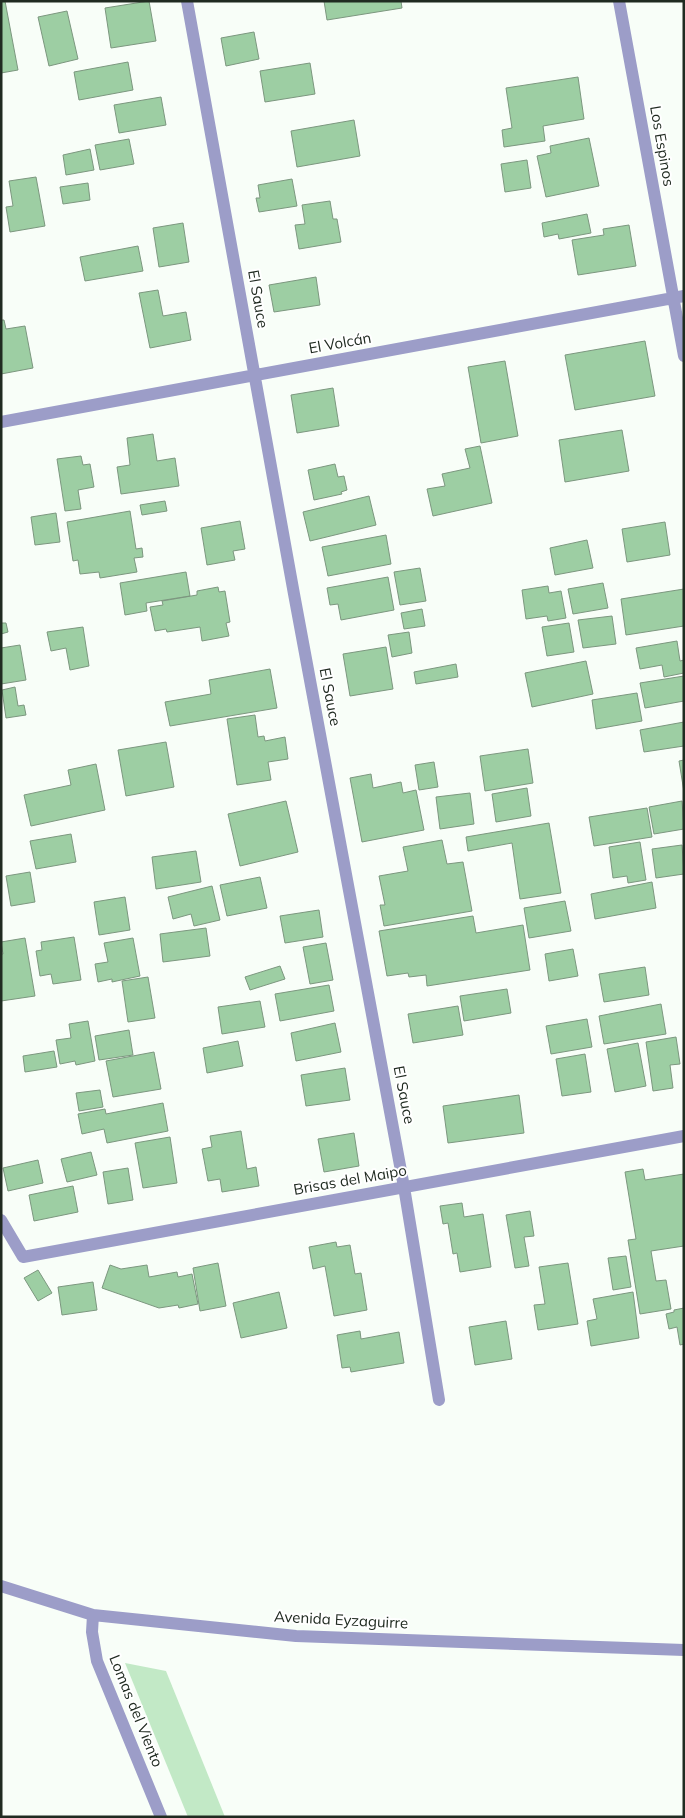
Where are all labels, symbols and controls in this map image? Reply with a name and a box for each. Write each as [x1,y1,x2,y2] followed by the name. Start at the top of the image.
[646,104,679,188] street label: Los Espinos
[244,268,273,329] street label: El Sauce
[307,328,373,357] street label: El Volcán
[316,666,345,728] street label: El Sauce
[390,1064,419,1126] street label: El Sauce
[292,1160,408,1199] street label: Brisas del Maipo
[273,1606,409,1633] street label: Avenida Eyzaguirre
[105,1652,168,1770] street label: Lomas del Viento

